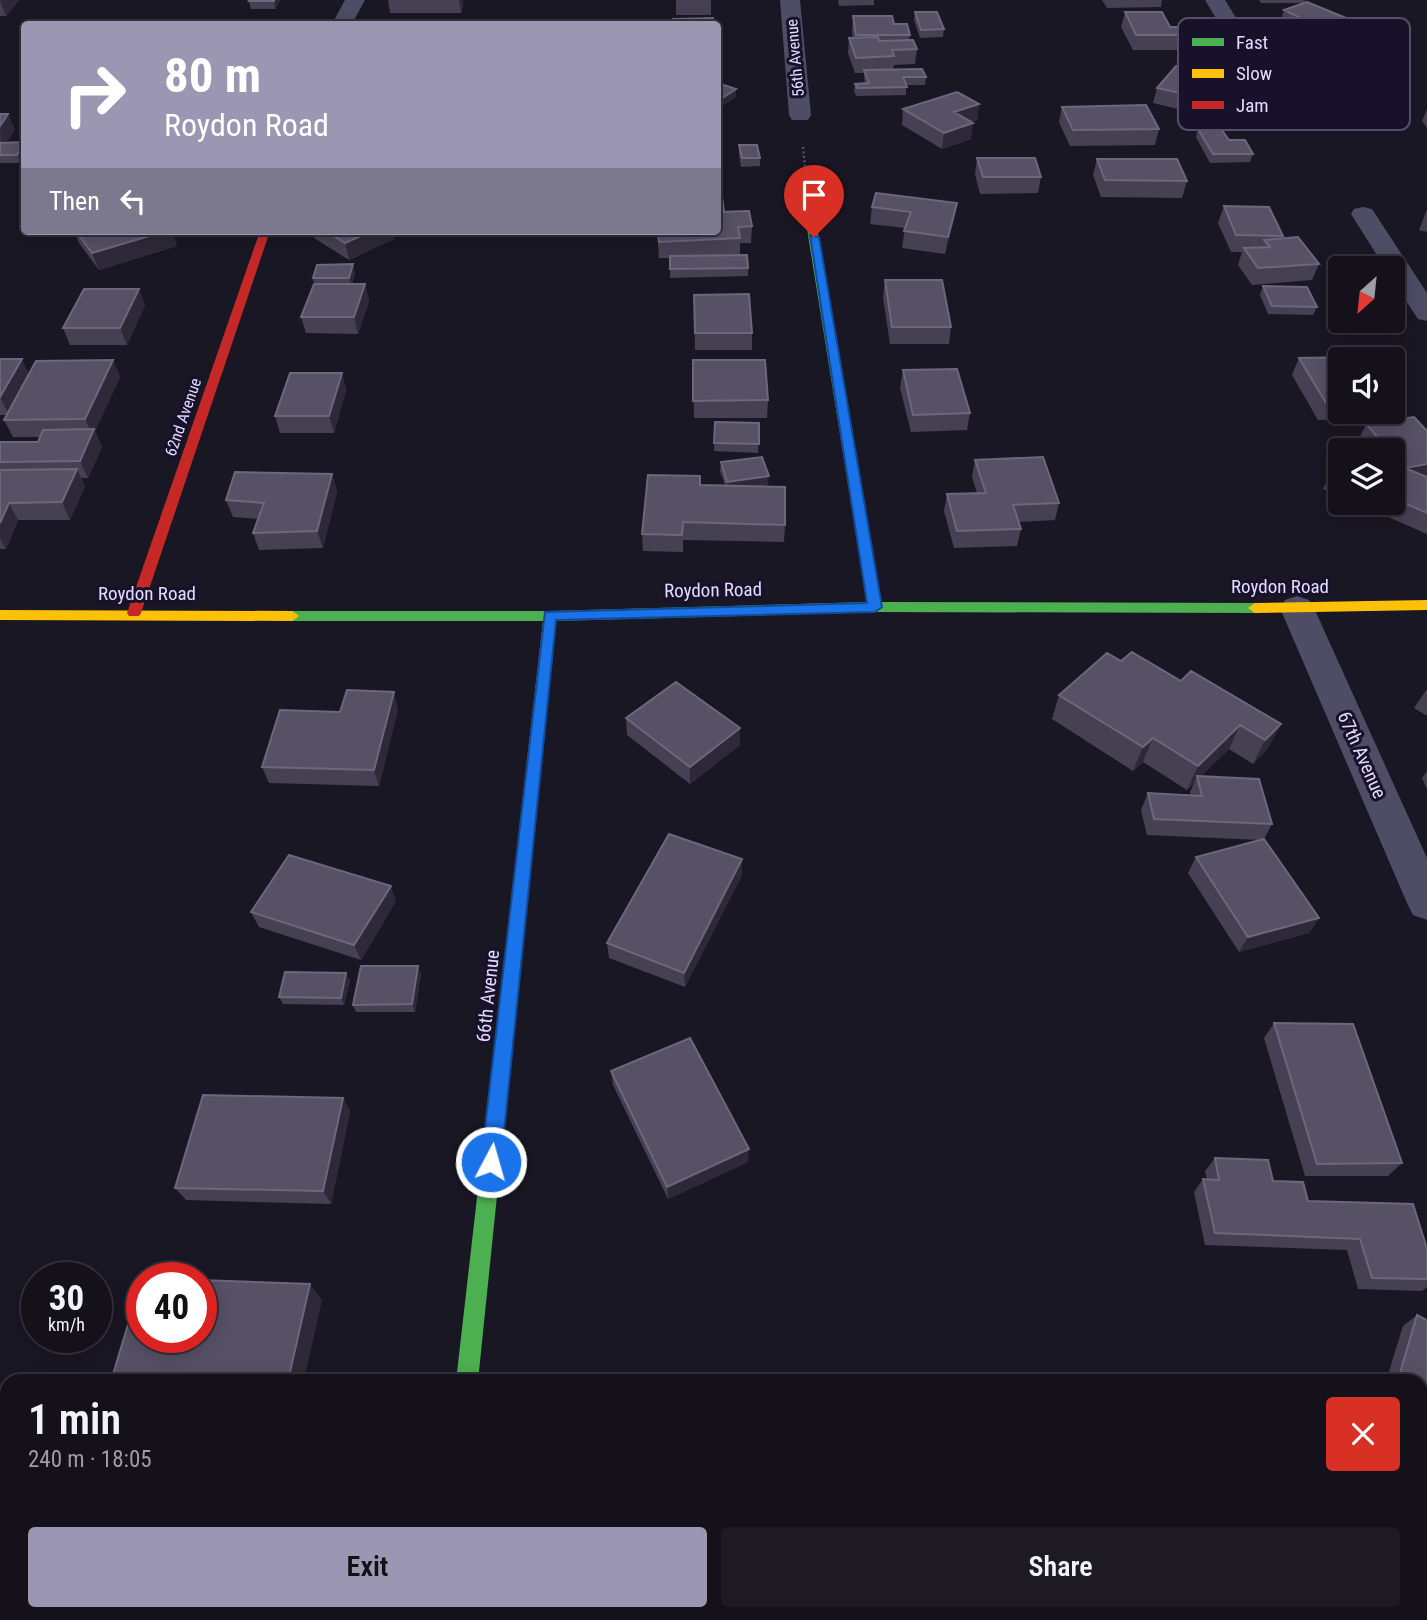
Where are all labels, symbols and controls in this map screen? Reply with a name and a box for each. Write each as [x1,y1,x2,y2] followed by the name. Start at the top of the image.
[782,18,808,98] street label: 56th Avenue
[1178,18,1410,130] legend
[1236,31,1268,54] text: Fast
[164,47,261,104] text: 80 m
[49,49,140,140] icon: right
[1236,62,1272,85] text: Slow
[1236,94,1269,117] text: Jam
[164,106,329,144] text: Roydon Road
[784,165,844,237] pin
[795,176,833,214] icon: arrive
[114,182,152,220] icon: left
[49,186,100,216] text: Then
[1328,256,1405,332] north arrow
[1328,256,1405,515] map controls
[1328,347,1405,424] button: sound
[161,376,205,458] street label: 62nd Avenue
[1328,438,1405,515] button: layers
[1231,575,1329,598] street label: Roydon Road
[664,578,762,602] street label: Roydon Road
[98,582,196,605] street label: Roydon Road
[1333,708,1391,802] street label: 67th Avenue
[472,949,504,1043] street label: 66th Avenue
[454,1125,528,1199] position arrow
[126,1262,217,1353] speed limit sign: 40
[49,1278,84,1319] text: 30
[48,1314,85,1335] text: km/h
[28,1395,121,1444] text: 1 min
[1326,1397,1400,1471] button: close
[28,1446,152,1473] text: 240 m · 18:05
[28,1527,707,1607] button: Exit
[721,1527,1400,1607] button: Share

